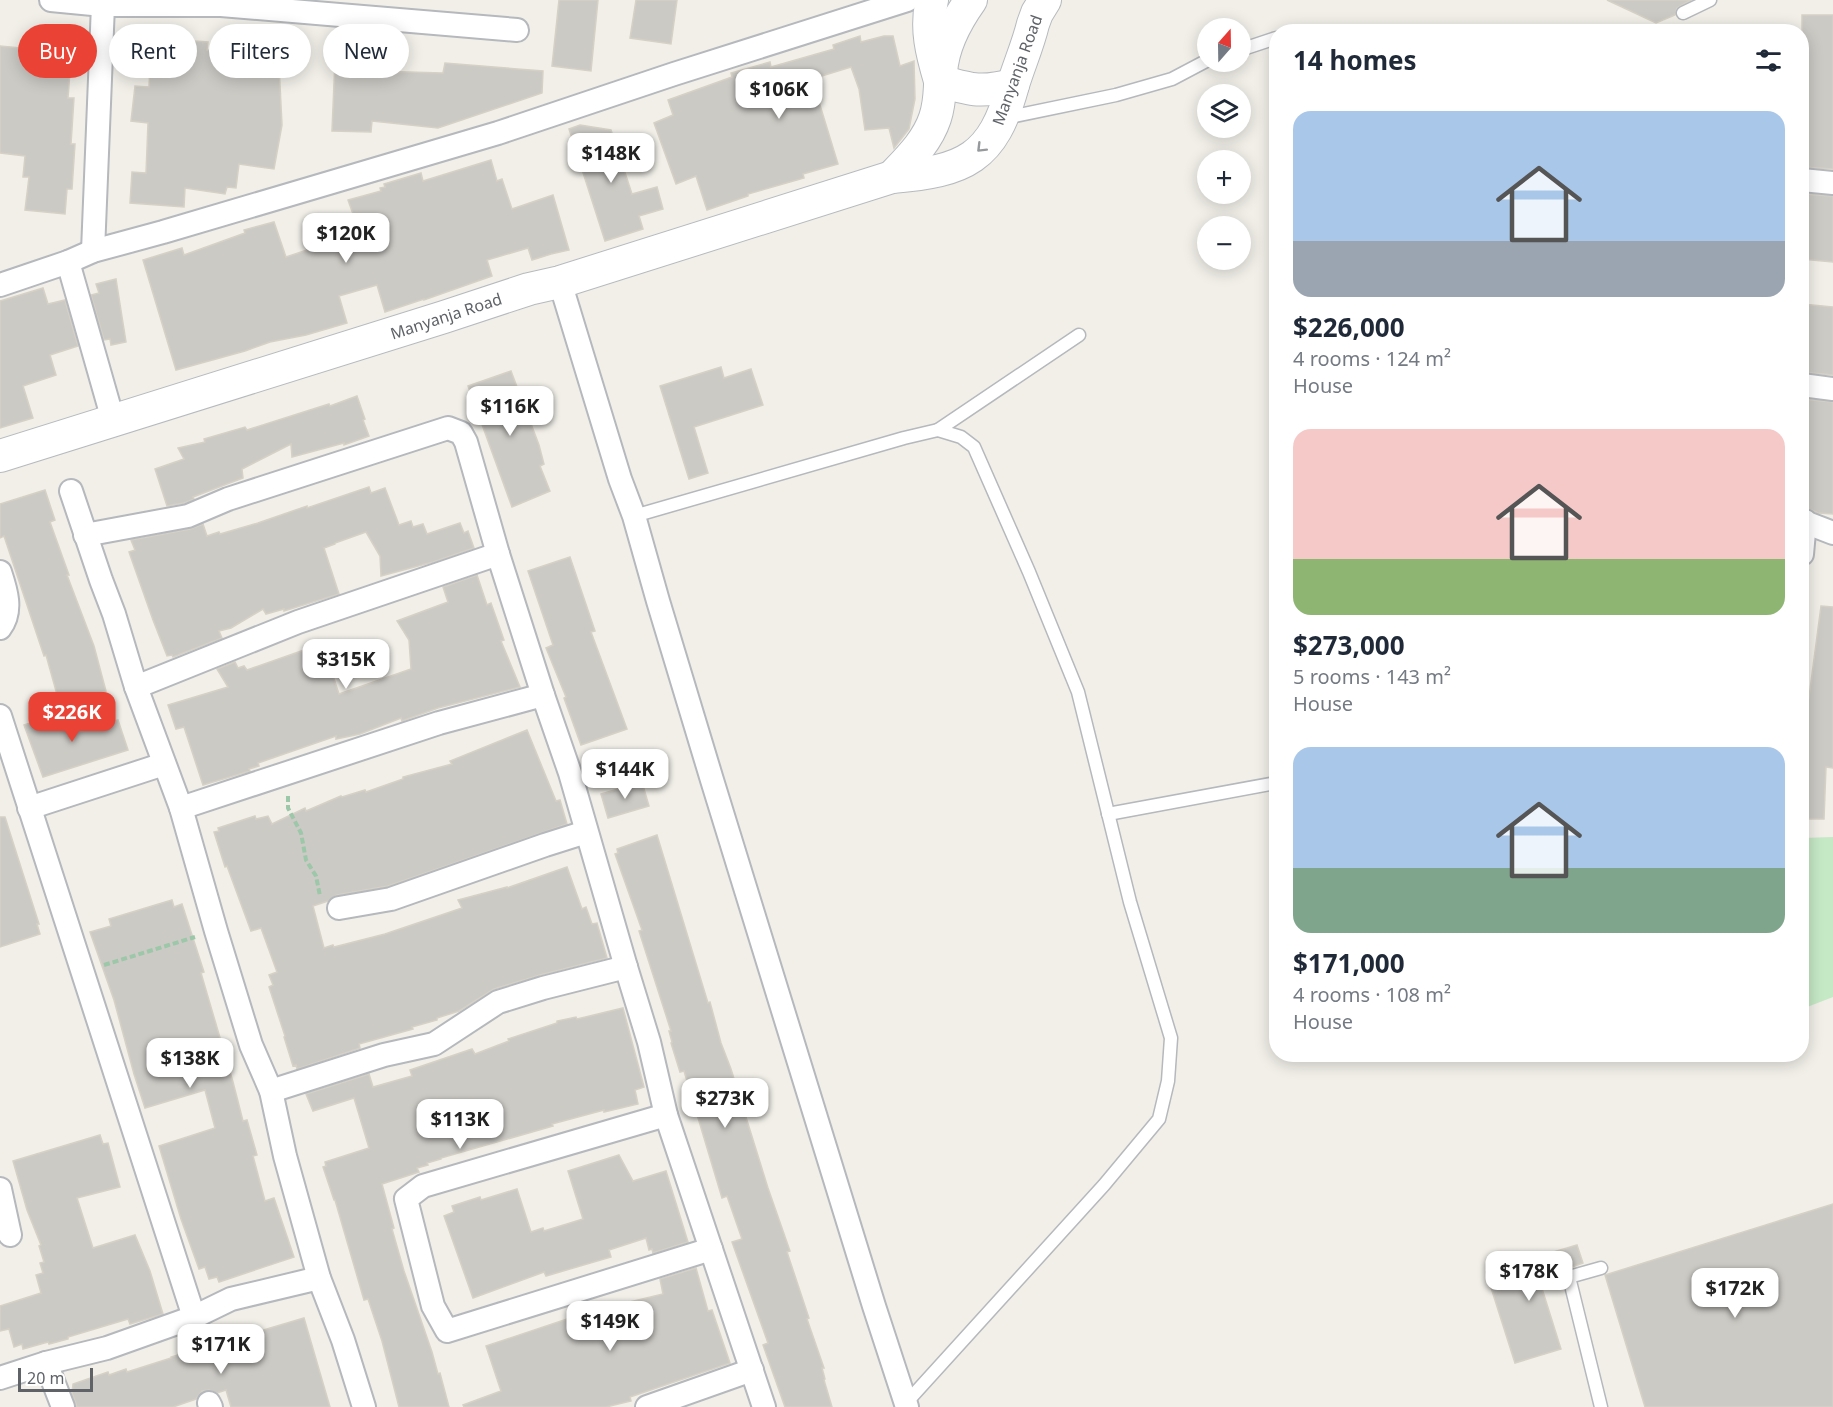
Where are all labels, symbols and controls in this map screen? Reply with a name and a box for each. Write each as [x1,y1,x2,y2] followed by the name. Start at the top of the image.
[987,12,1047,128] street label: Manyanja Road
[1197,18,1251,72] north arrow
[1197,18,1251,270] map controls
[18,24,97,78] chip: Buy
[109,24,197,78] chip: Rent
[209,24,311,78] chip: Filters
[323,24,409,78] chip: New
[1293,42,1417,78] text: 14 homes
[1752,44,1785,77] icon: filters
[737,69,821,120] pin: $106K
[749,75,809,102] text: $106K
[1197,84,1251,138] button: layers
[569,133,653,184] pin: $148K
[581,139,641,166] text: $148K
[977,141,987,152] one-way arrow
[1197,150,1251,204] button: +
[1485,150,1593,258] icon: home
[304,213,388,264] pin: $120K
[1197,216,1251,270] button: −
[316,219,376,246] text: $120K
[387,288,505,344] street label: Manyanja Road
[1293,309,1405,345] text: $226,000
[1293,345,1451,372] text: 4 rooms · 124 m²
[1293,372,1353,399] text: House
[468,386,552,437] pin: $116K
[480,392,540,419] text: $116K
[1485,468,1593,576] icon: home
[1293,627,1405,663] text: $273,000
[304,639,388,690] pin: $315K
[316,645,376,672] text: $315K
[1293,663,1451,690] text: 5 rooms · 143 m²
[1293,690,1353,717] text: House
[30,692,114,743] pin: $226K
[42,698,102,725] text: $226K
[583,749,667,800] pin: $144K
[595,755,655,782] text: $144K
[1485,786,1593,894] icon: home
[1293,945,1405,981] text: $171,000
[1293,981,1451,1008] text: 4 rooms · 108 m²
[1293,1008,1353,1035] text: House
[148,1038,232,1089] pin: $138K
[160,1044,220,1071] text: $138K
[683,1078,767,1129] pin: $273K
[695,1084,755,1111] text: $273K
[418,1099,502,1150] pin: $113K
[430,1105,490,1132] text: $113K
[1487,1251,1571,1302] pin: $178K
[1499,1257,1559,1284] text: $178K
[1693,1268,1777,1319] pin: $172K
[1705,1274,1765,1301] text: $172K
[568,1301,652,1352] pin: $149K
[580,1307,640,1334] text: $149K
[179,1324,263,1375] pin: $171K
[191,1330,251,1357] text: $171K
[18,1365,93,1392] scale bar
[27,1367,64,1389] text: 20 m

